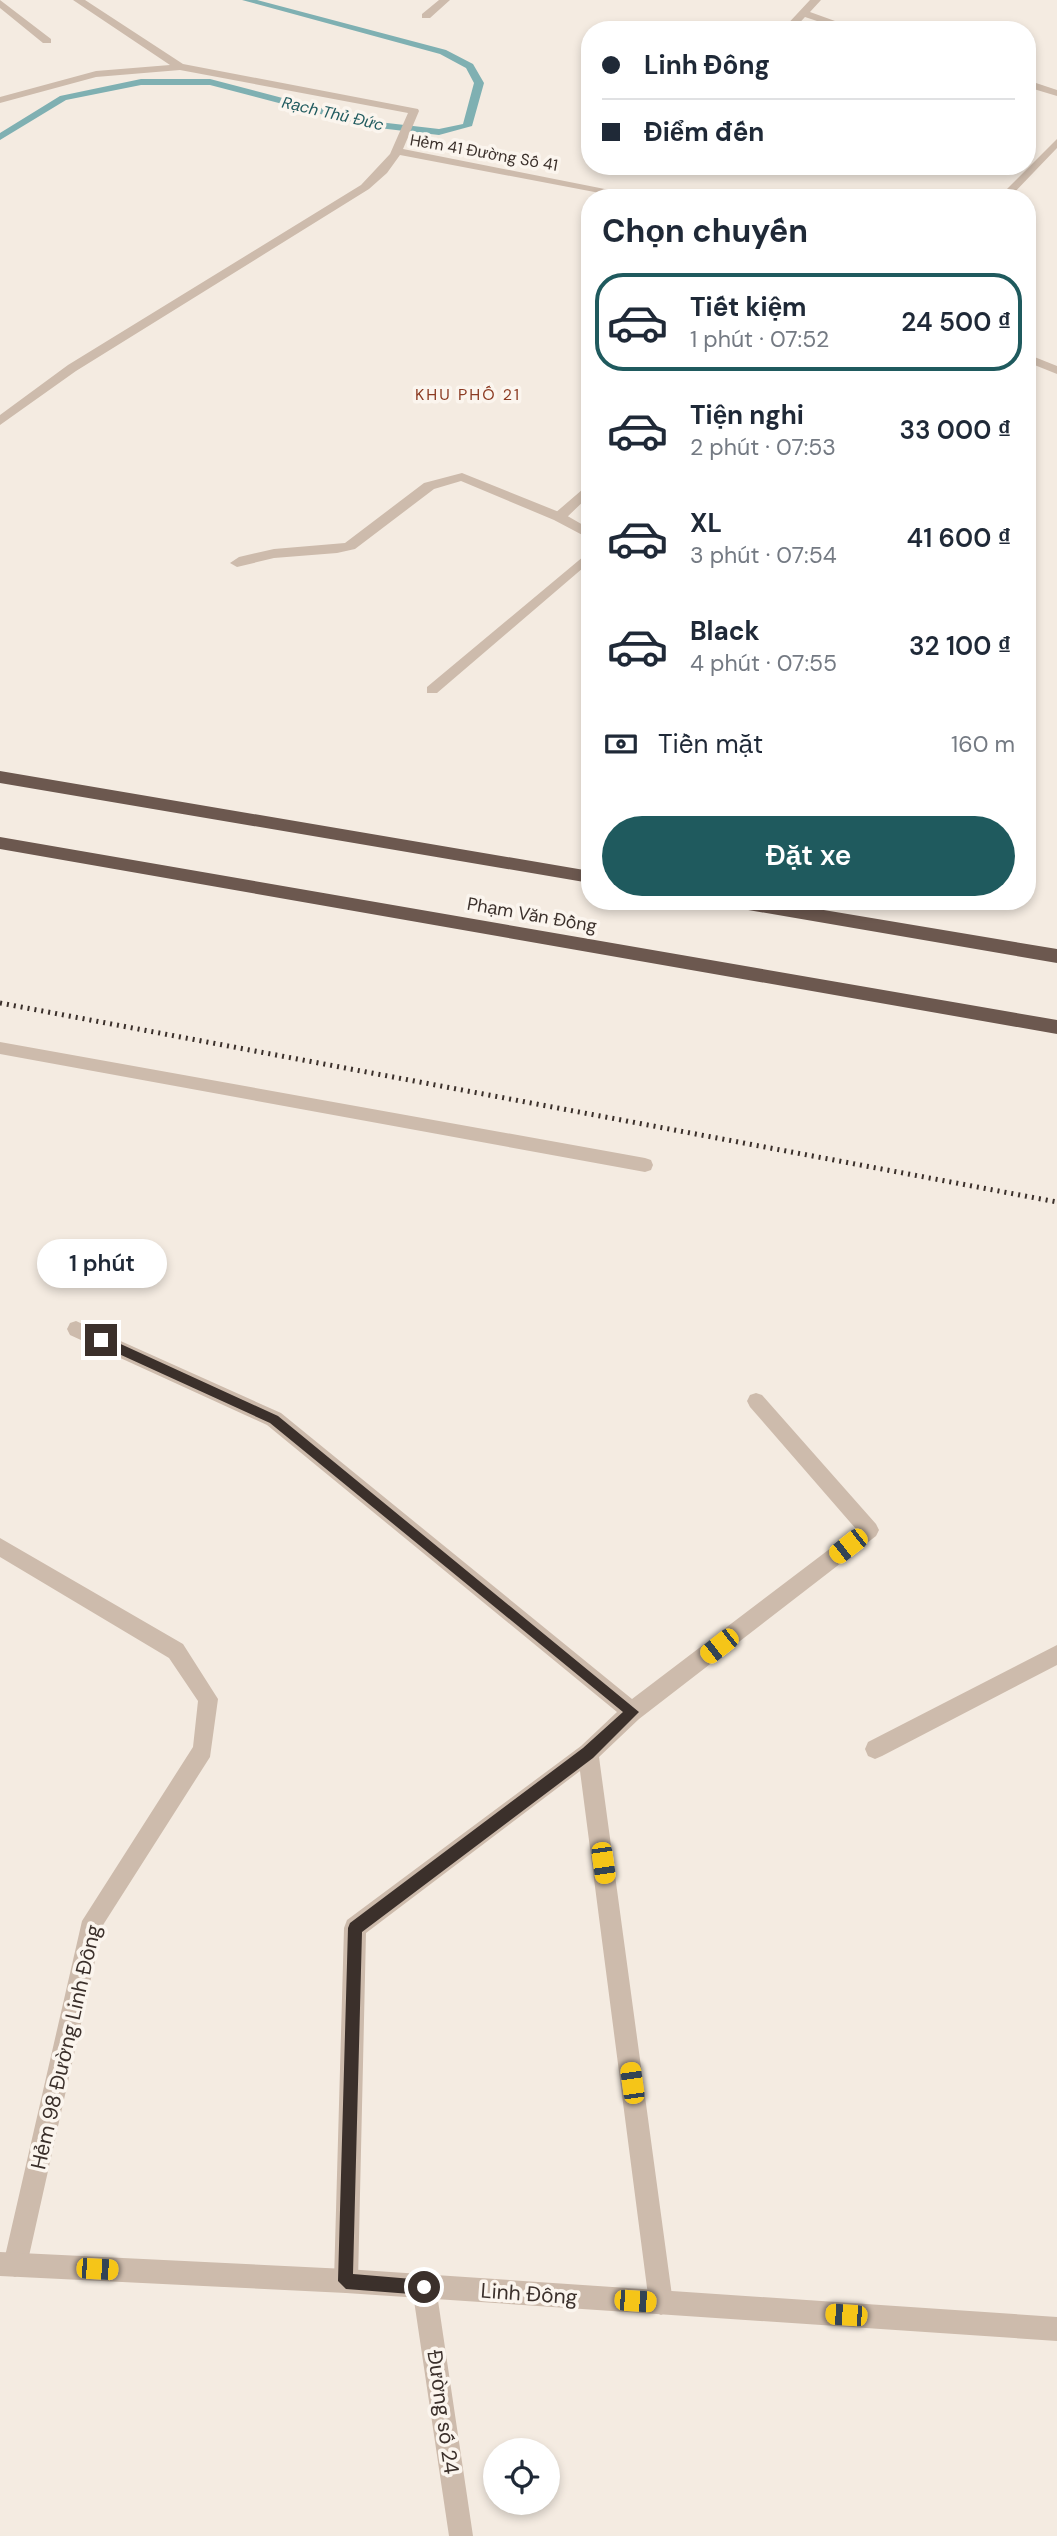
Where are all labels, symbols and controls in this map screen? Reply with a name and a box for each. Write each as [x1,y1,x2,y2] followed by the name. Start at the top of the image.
[644,48,770,82] text: Linh Đông
[280,92,386,135] water label: Rạch Thủ Đức
[644,115,764,149] text: Điểm đến
[408,129,560,176] street label: Hẻm 41 Đường Số 41
[602,210,808,252] text: Chọn chuyến
[690,290,807,324] text: Tiết kiệm
[606,291,669,354] icon: car
[901,305,1011,339] text: 24 500 ₫
[690,324,829,354] text: 1 phút · 07:52
[415,384,521,405] district label: KHU PHỐ 21
[690,398,804,432] text: Tiện nghi
[606,399,669,462] icon: car
[899,413,1011,447] text: 33 000 ₫
[690,432,836,462] text: 2 phút · 07:53
[690,506,722,540] text: XL
[606,507,669,570] icon: car
[907,521,1011,555] text: 41 600 ₫
[690,540,837,570] text: 3 phút · 07:54
[690,614,760,648] text: Black
[606,615,669,678] icon: car
[909,629,1011,663] text: 32 100 ₫
[690,648,837,678] text: 4 phút · 07:55
[602,725,640,763] icon: cash
[658,727,763,761] text: Tiền mặt
[951,729,1015,759] text: 160 m
[602,816,1015,896] button: Đặt xe
[465,892,599,938] street label: Phạm Văn Đồng
[36,1238,166,1288] callout: 1 phút
[69,1248,135,1278] text: 1 phút
[85,1324,117,1356] route end
[825,1525,872,1567] car
[696,1625,743,1667] car
[590,1841,617,1885] car
[24,1922,108,2172] street label: Hẻm 98 Đường Linh Đông
[619,2061,646,2105] car
[76,2257,119,2281] car
[408,2271,440,2303] route start
[480,2277,579,2311] street label: Linh Đông
[614,2289,657,2313] car
[825,2303,868,2327] car
[420,2348,466,2476] street label: Đường số 24
[483,2438,560,2515] map controls
[483,2438,560,2515] button: locate

